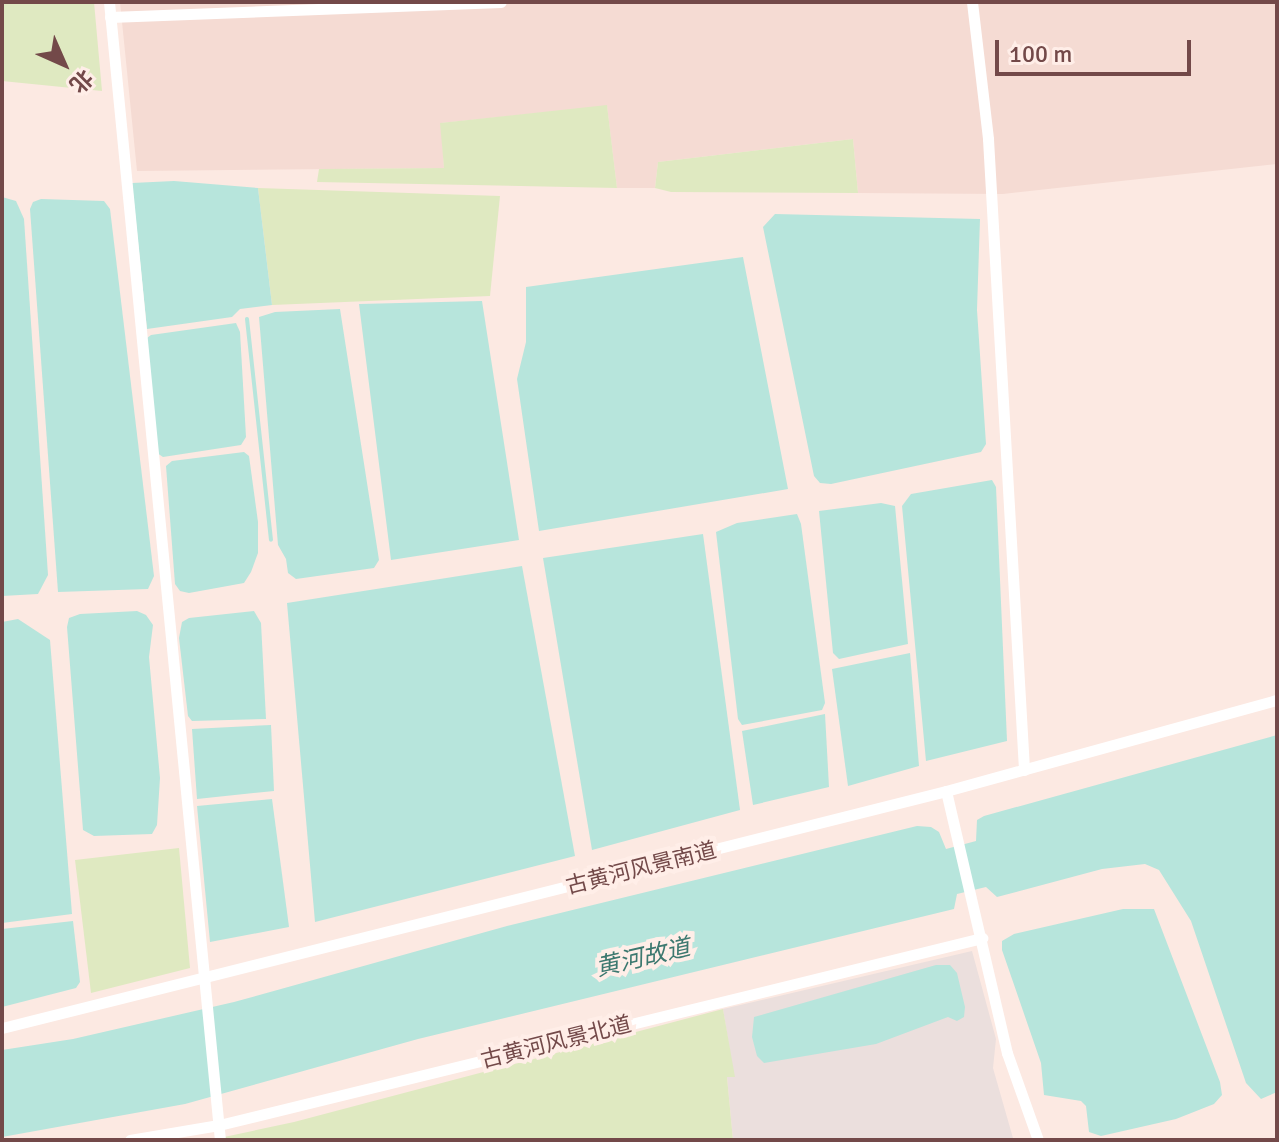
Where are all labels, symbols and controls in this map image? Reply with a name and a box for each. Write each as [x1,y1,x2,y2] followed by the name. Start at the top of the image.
[24,24,104,104] north arrow
[999,24,1195,74] scale bar
[1009,39,1072,69] text: 100 m
[64,64,99,99] text: 北
[563,837,719,899] street label: 古黄河风景南道
[593,933,693,983] water label: 黄河故道
[478,1011,634,1073] street label: 古黄河风景北道

